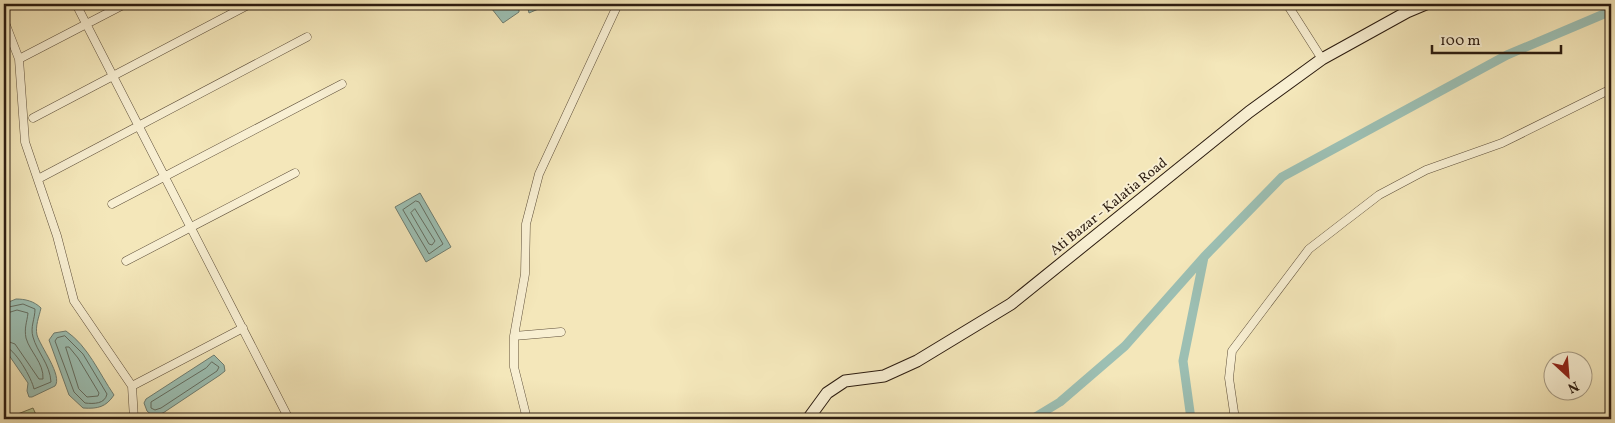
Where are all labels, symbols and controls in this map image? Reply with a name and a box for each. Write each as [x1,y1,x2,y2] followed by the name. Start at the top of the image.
[1432,22,1561,54] scale bar
[1440,31,1480,52] text: 100 m
[1046,154,1172,260] street label: Ati Bazar - Kalatia Road
[1542,350,1592,400] north arrow
[1564,376,1582,397] text: N

